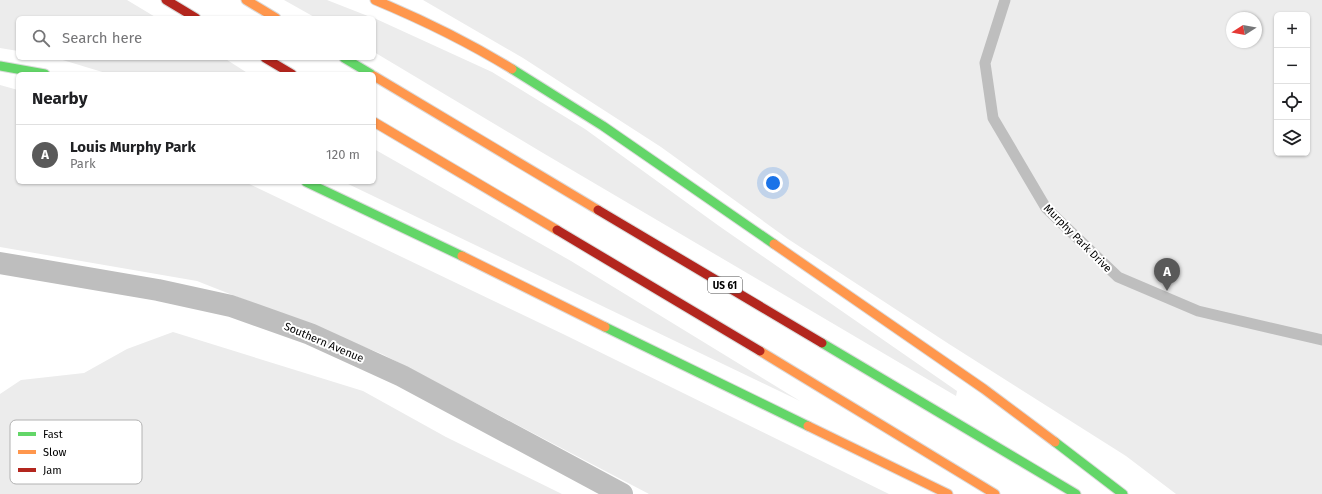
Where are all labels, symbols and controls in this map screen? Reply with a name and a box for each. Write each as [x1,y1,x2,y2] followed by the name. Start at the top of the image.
[1226,12,1262,48] north arrow
[1274,12,1310,156] map controls
[1274,12,1310,48] button: +
[16,16,376,60] search box
[30,27,52,49] icon: search
[62,29,142,47] text: Search here
[1274,48,1310,84] button: −
[1274,84,1310,120] button: locate
[32,88,87,109] text: Nearby
[1274,120,1310,156] button: layers
[70,138,196,156] text: Louis Murphy Park
[41,147,49,162] text: A
[326,147,360,162] text: 120 m
[70,156,96,171] text: Park
[763,173,783,193] your location
[1041,202,1114,275] street label: Murphy Park Drive
[1154,258,1180,291] pin: A
[708,277,742,293] road number: US 61
[282,320,366,365] street label: Southern Avenue
[10,420,142,484] legend
[43,428,63,441] text: Fast
[43,446,67,459] text: Slow
[43,464,62,477] text: Jam

